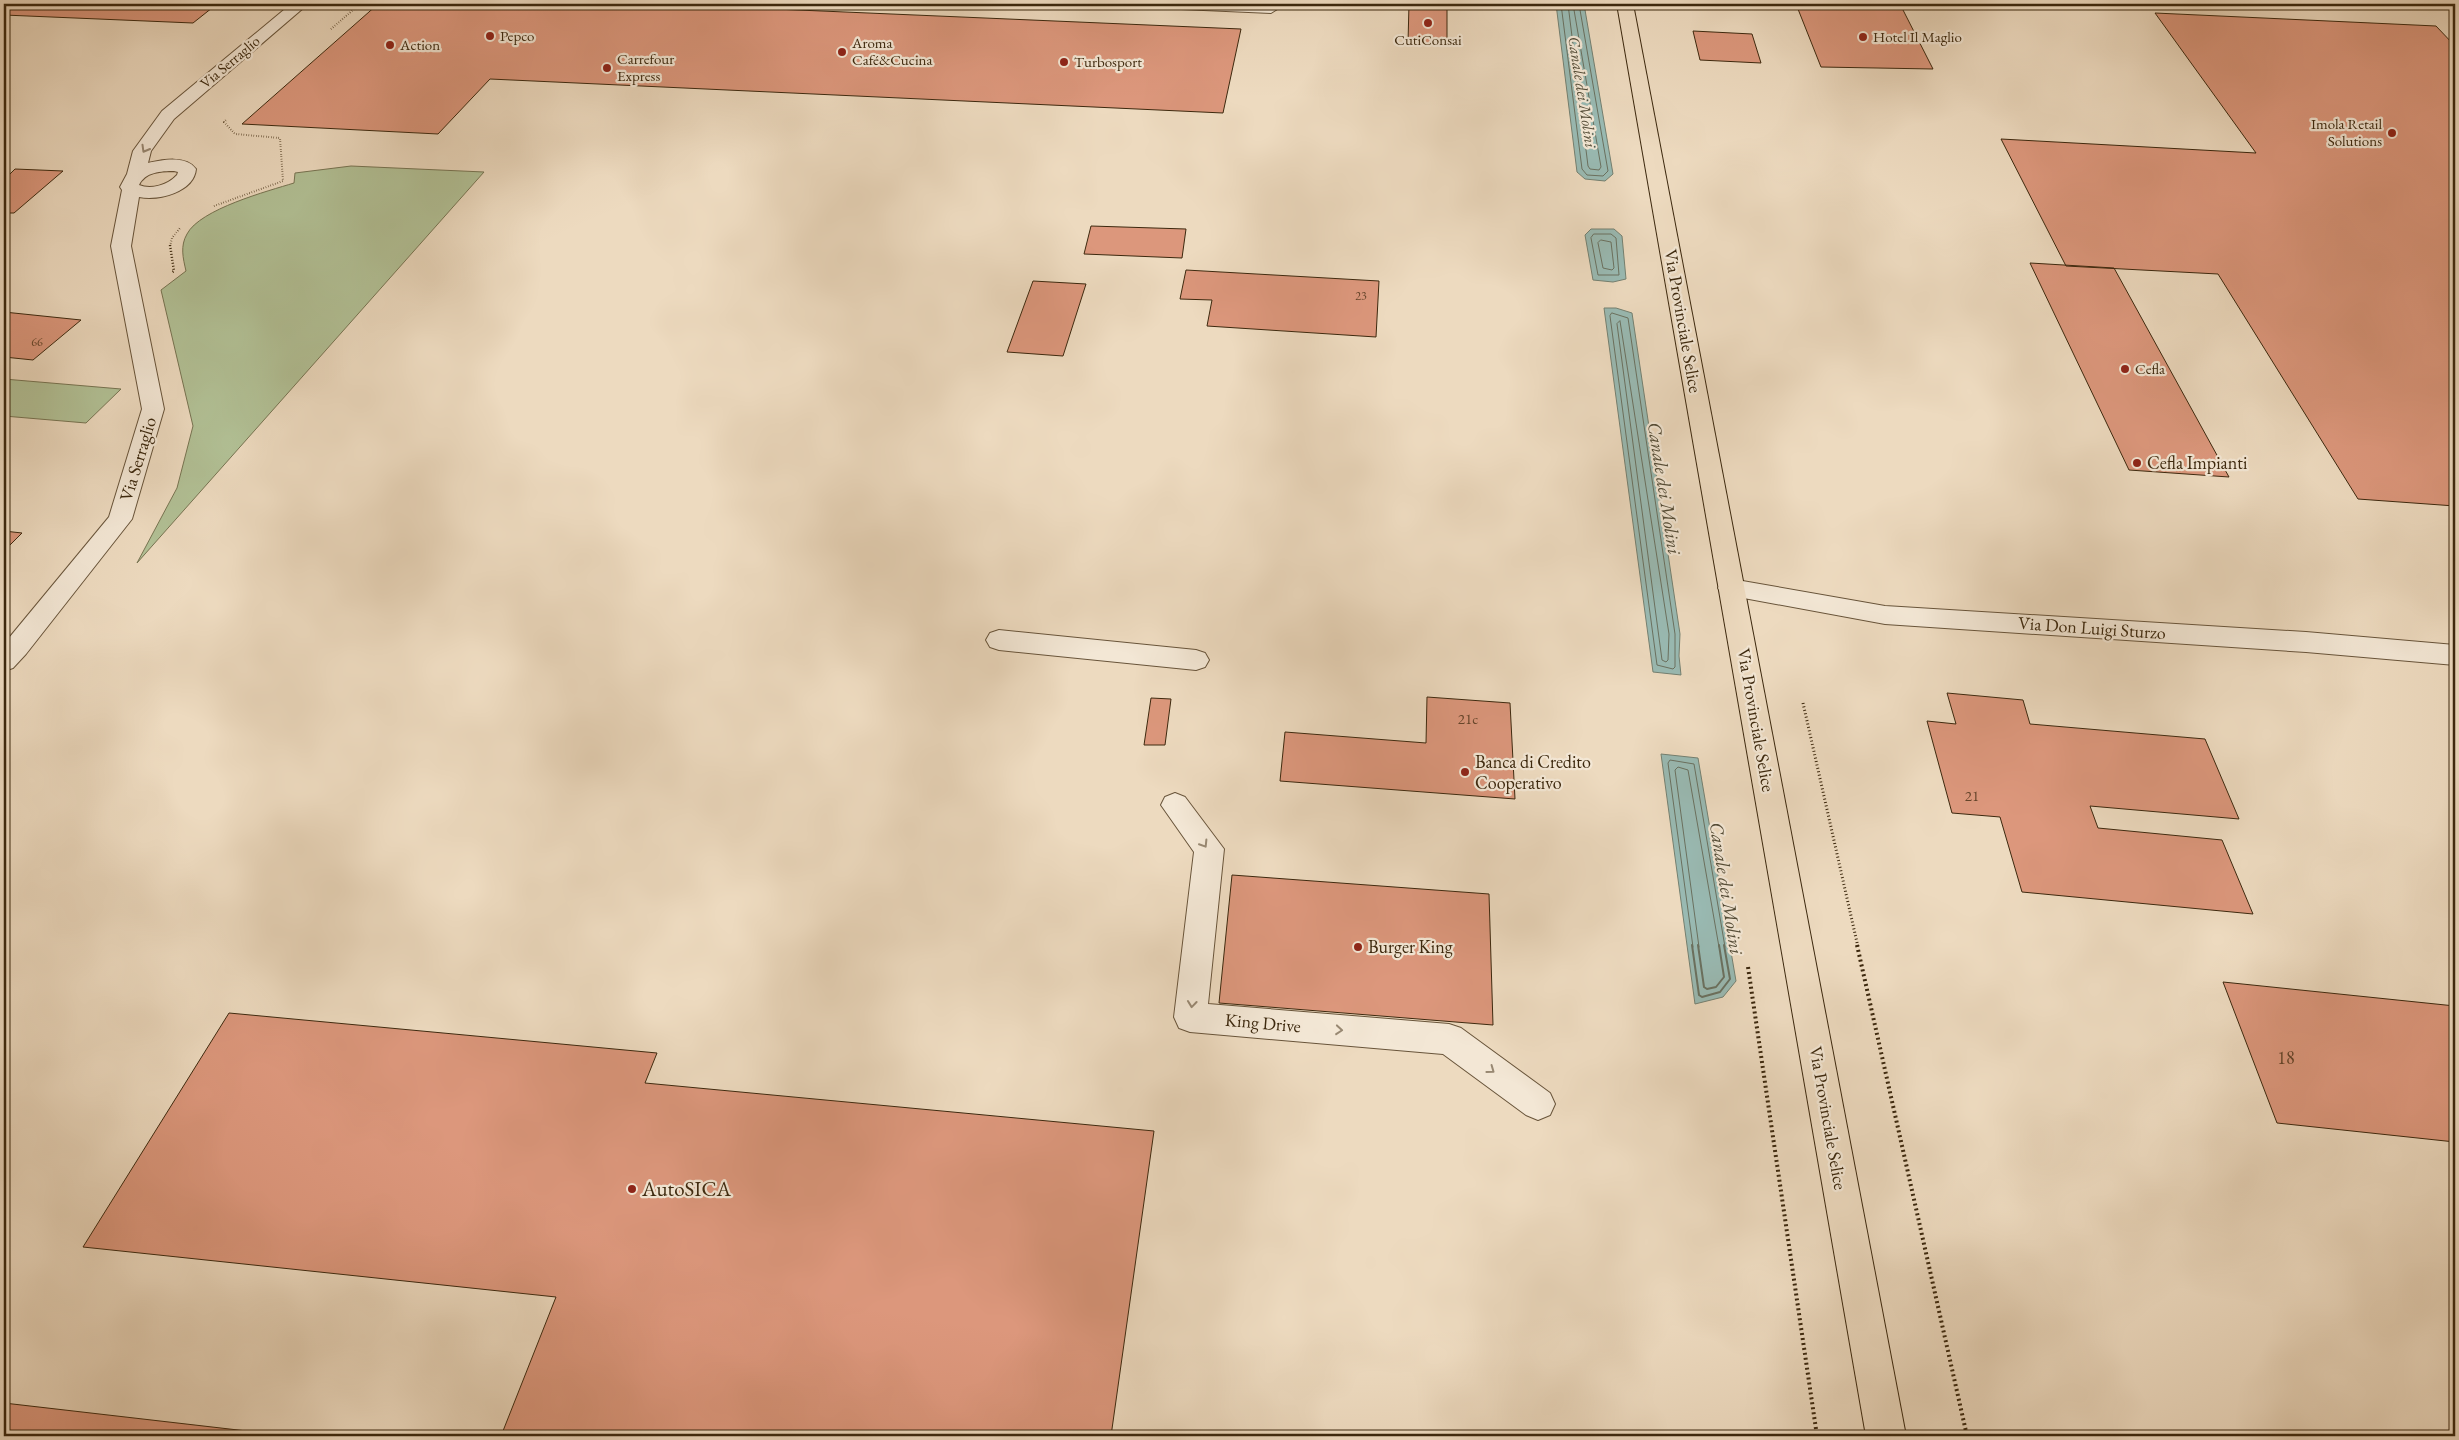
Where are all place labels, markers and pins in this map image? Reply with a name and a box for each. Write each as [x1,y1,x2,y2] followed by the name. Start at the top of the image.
[1422,17,1434,29] marker: CutiConsai
[500,26,534,45] place label: Pepco
[1873,27,1962,46] place label: Hotel Il Maglio
[484,30,496,42] marker: Pepco
[1394,30,1462,49] place label: CutiConsai
[1857,31,1869,43] marker: Hotel Il Maglio
[851,33,932,69] place label: Aroma Café&Cucina
[399,35,440,54] place label: Action
[384,39,396,51] marker: Action
[836,46,848,58] marker: Aroma Café&Cucina
[617,49,674,85] place label: Carrefour Express
[1074,52,1142,71] place label: Turbosport
[1058,56,1070,68] marker: Turbosport
[601,62,613,74] marker: Carrefour Express
[2311,114,2382,150] place label: Imola Retail Solutions
[2386,127,2398,139] marker: Imola Retail Solutions
[2135,359,2165,378] place label: Cefla
[2119,363,2131,375] marker: Cefla
[2147,451,2248,474] place label: Cefla Impianti
[2131,457,2143,469] marker: Cefla Impianti
[1475,750,1591,794] place label: Banca di Credito Cooperativo
[1459,766,1471,778] marker: Banca di Credito Cooperativo
[1368,935,1453,958] place label: Burger King
[1352,941,1364,953] marker: Burger King
[641,1175,731,1202] place label: AutoSICA
[626,1183,638,1195] marker: AutoSICA

